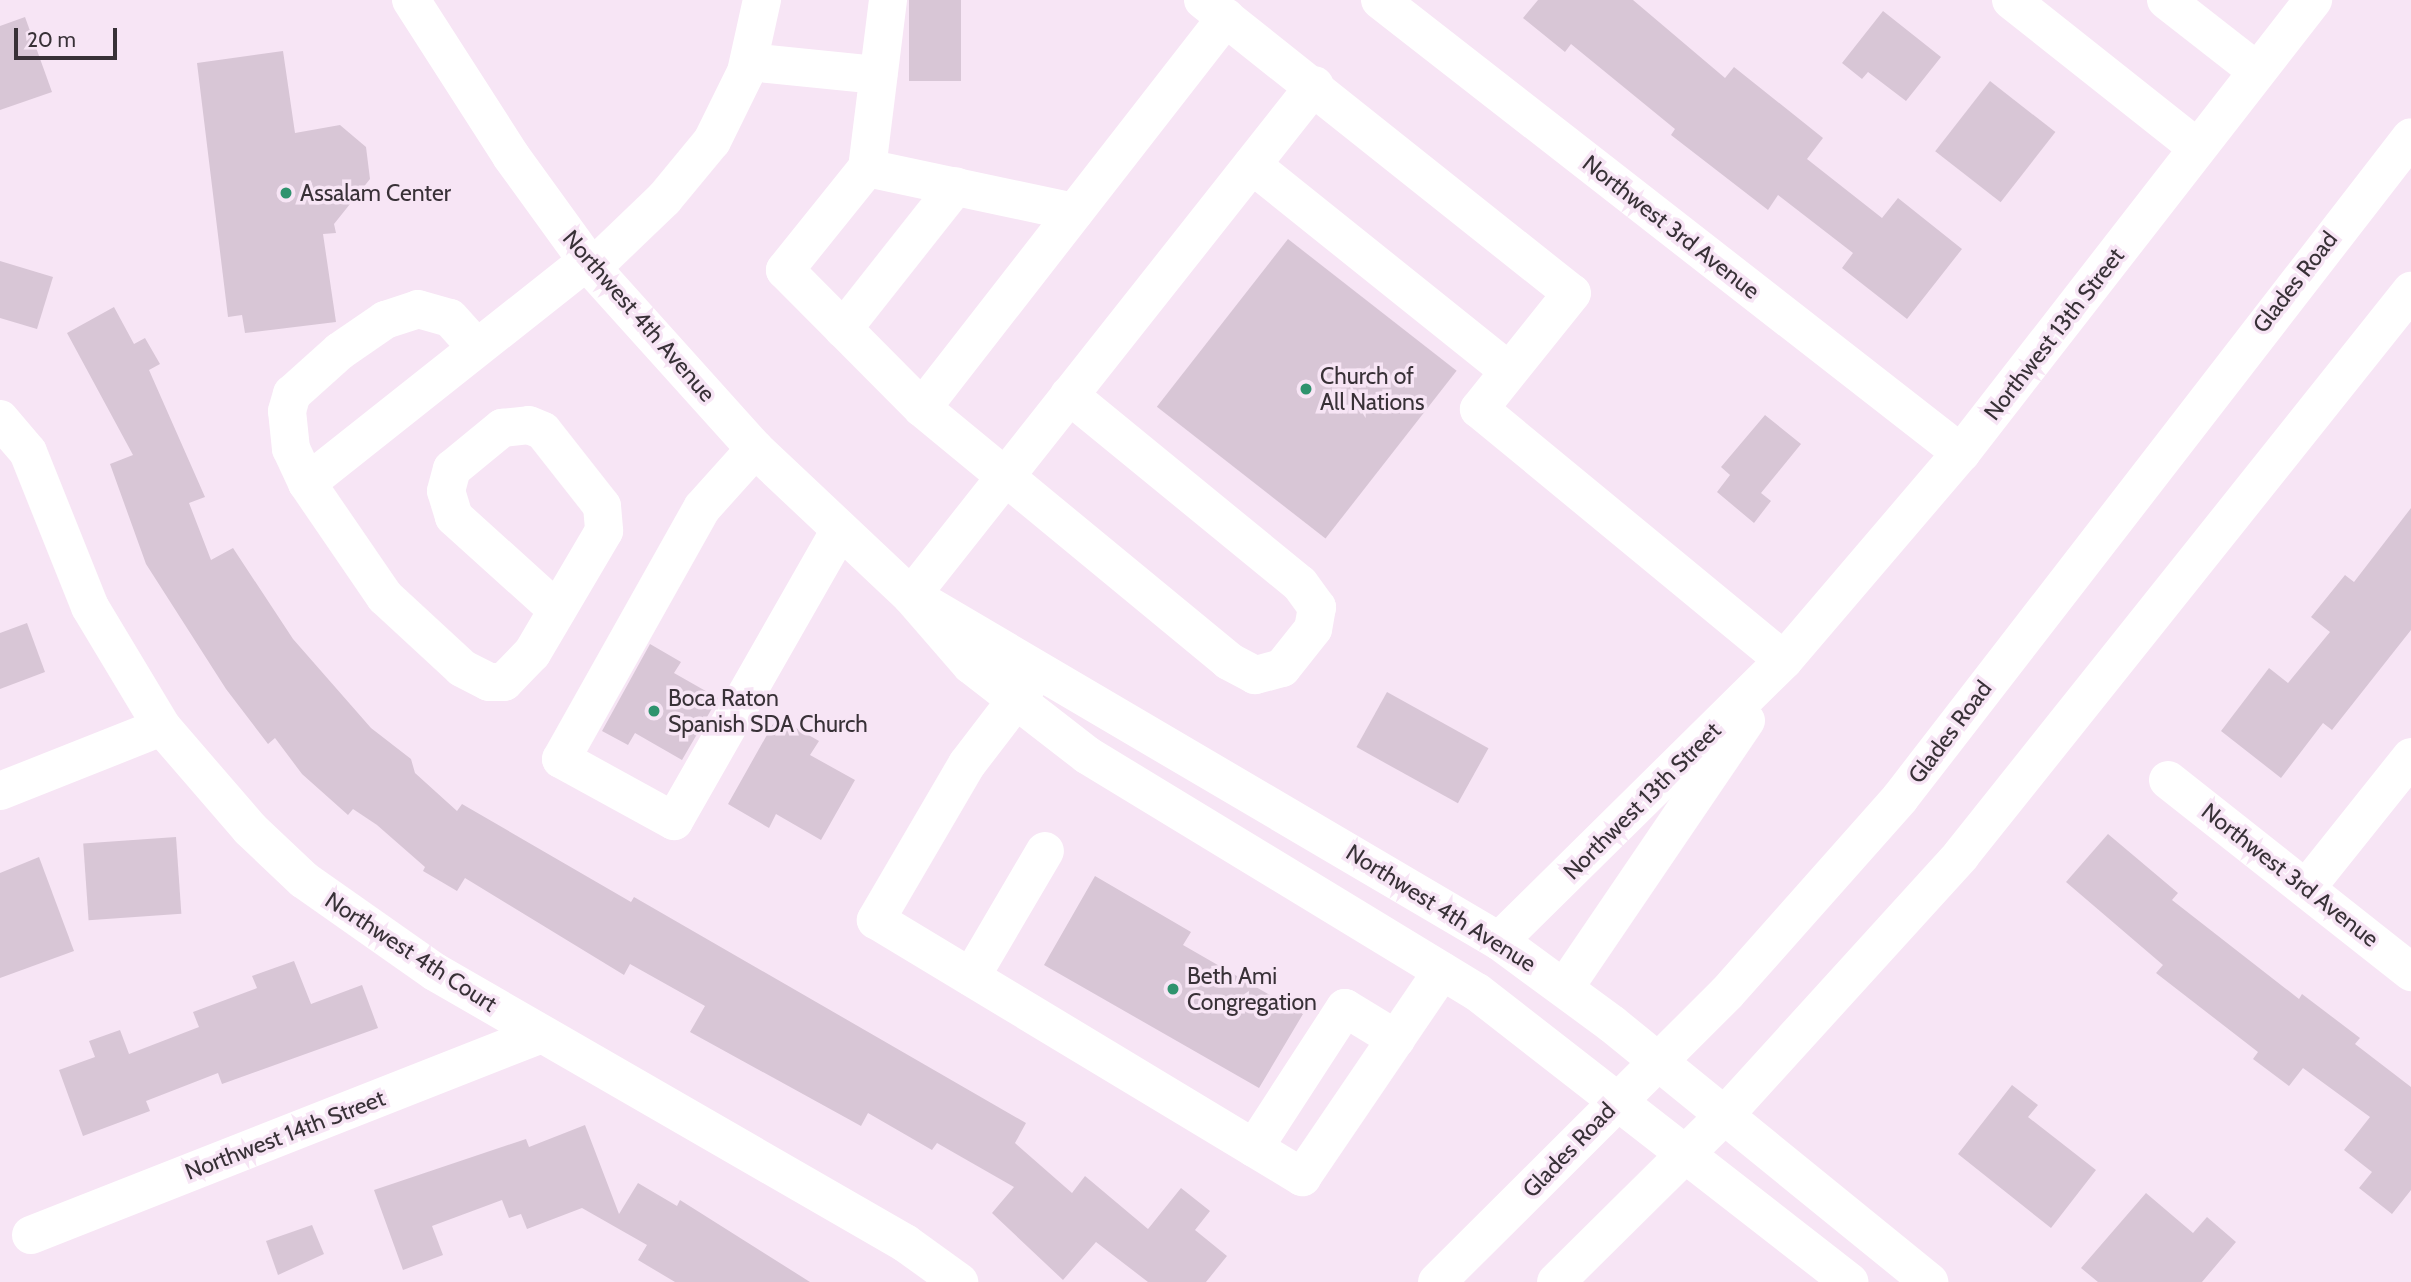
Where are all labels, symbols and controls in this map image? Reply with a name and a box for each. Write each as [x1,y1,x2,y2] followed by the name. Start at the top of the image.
[18,14,121,58] scale bar
[27,27,76,52] text: 20 m
[1577,149,1765,305] street label: Northwest 3rd Avenue
[300,179,451,207] place label: Assalam Center
[278,185,294,201] marker: Assalam Center
[557,225,721,407] street label: Northwest 4th Avenue
[2247,226,2343,338] street label: Glades Road
[1978,242,2130,426] street label: Northwest 13th Street
[1320,362,1424,416] place label: Church of All Nations
[1298,381,1314,397] marker: Church of All Nations
[1903,675,1997,789] street label: Glades Road
[668,684,868,738] place label: Boca Raton Spanish SDA Church
[646,703,662,719] marker: Boca Raton Spanish SDA Church
[1558,717,1726,885] street label: Northwest 13th Street
[2196,797,2384,953] street label: Northwest 3rd Avenue
[1341,838,1541,978] street label: Northwest 4th Avenue
[320,886,502,1018] street label: Northwest 4th Court
[1187,962,1317,1016] place label: Beth Ami Congregation
[1165,981,1181,997] marker: Beth Ami Congregation
[181,1084,389,1186] street label: Northwest 14th Street
[1517,1097,1621,1203] street label: Glades Road

